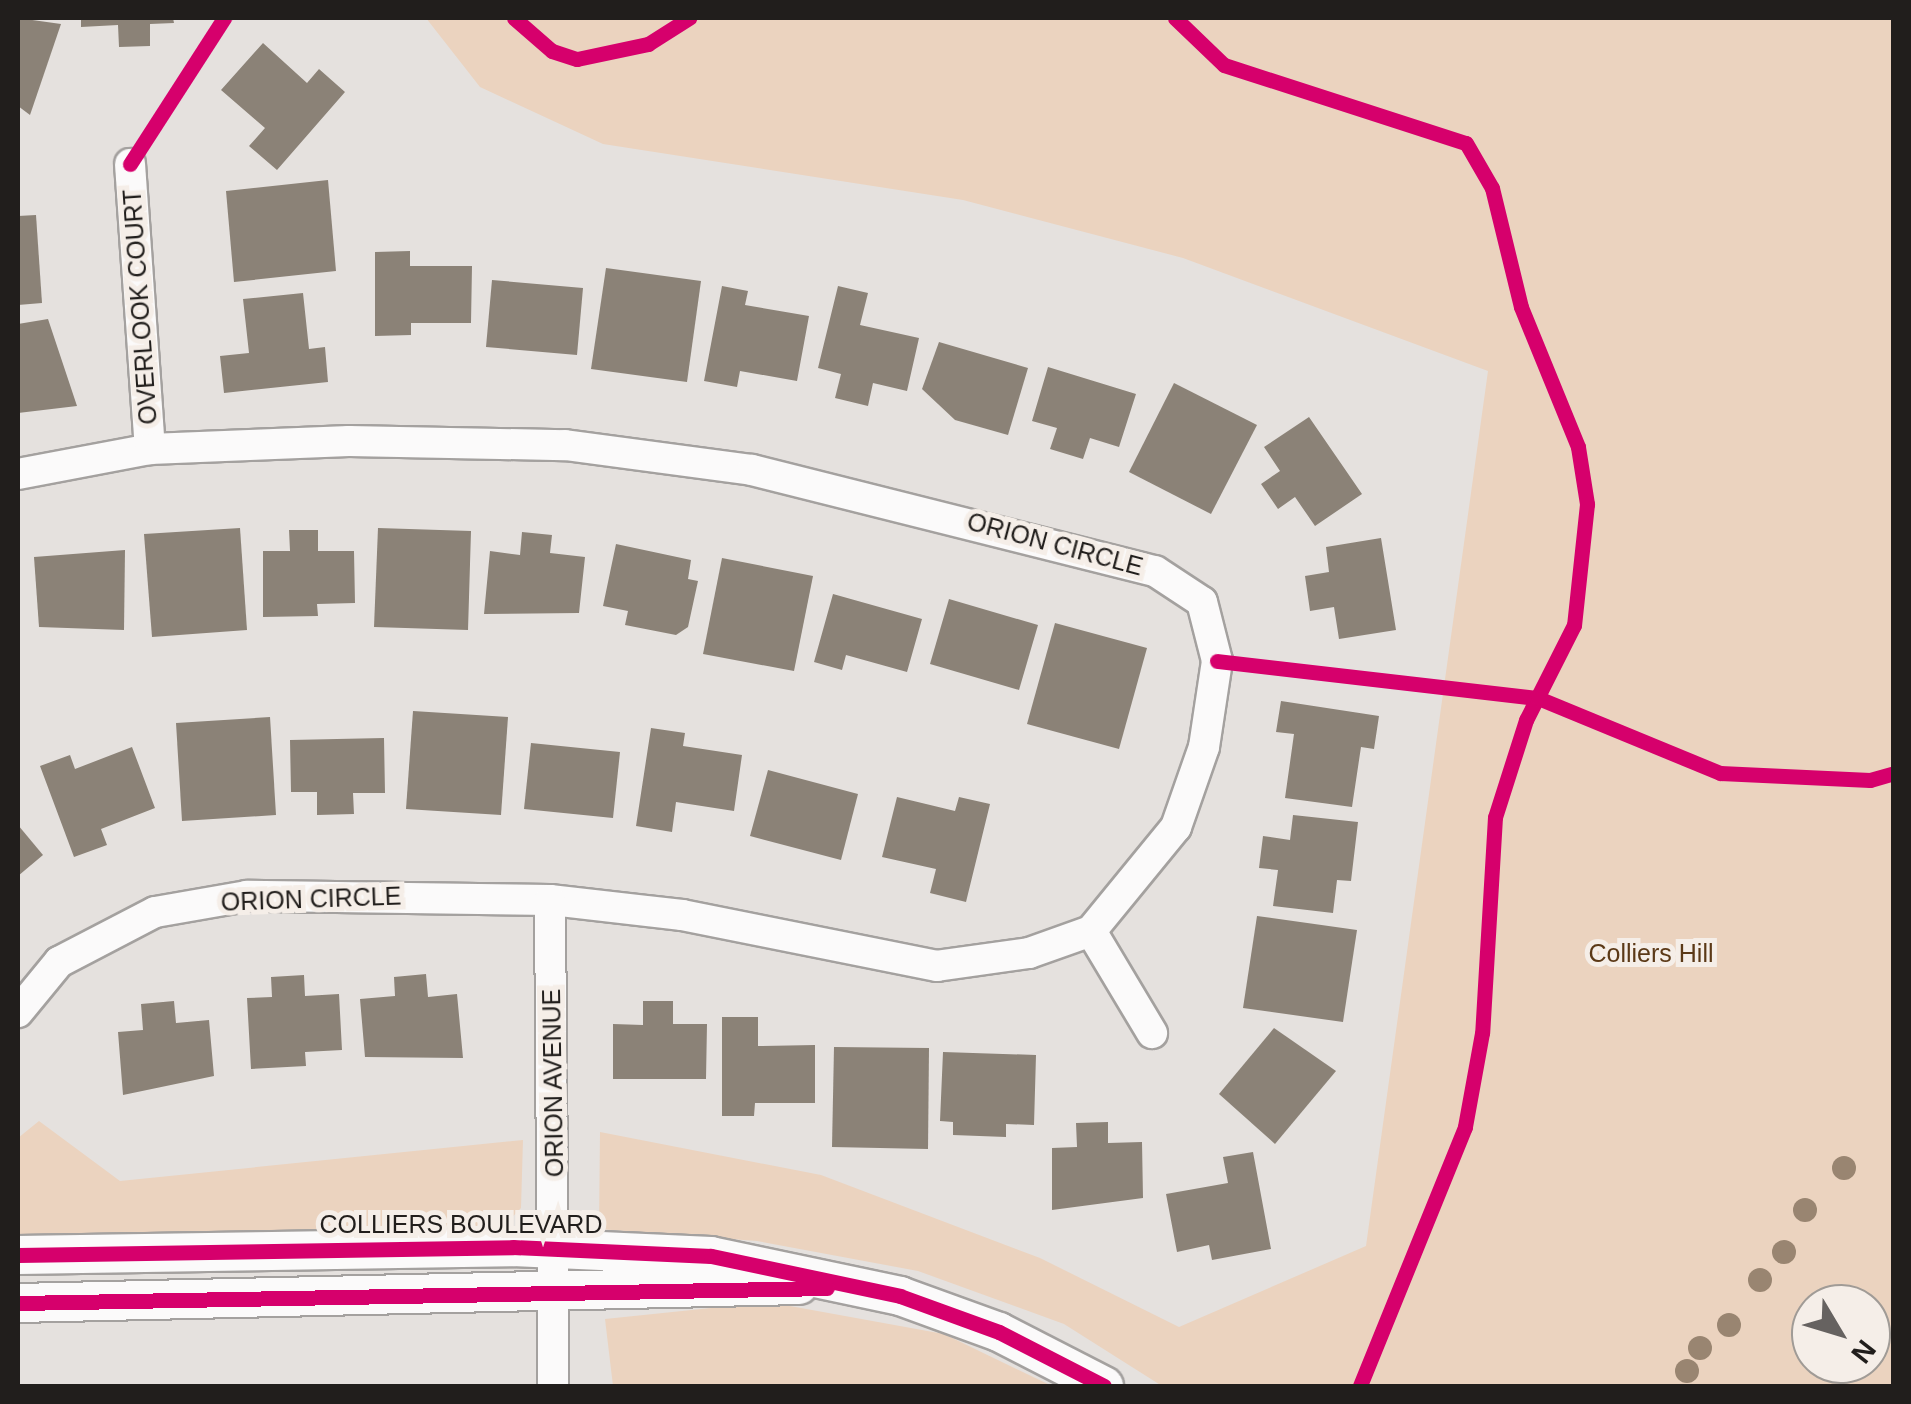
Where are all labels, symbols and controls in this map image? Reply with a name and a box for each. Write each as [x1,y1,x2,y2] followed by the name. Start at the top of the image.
[117,188,163,426] street label: OVERLOOK COURT
[964,506,1146,582] street label: ORION CIRCLE
[220,881,402,917] street label: ORION CIRCLE
[1588,938,1714,968] park label: Colliers Hill
[536,988,570,1178] street label: ORION AVENUE
[320,1209,602,1239] street label: COLLIERS BOULEVARD
[1791,1284,1891,1384] north arrow
[1845,1334,1882,1369] text: N

